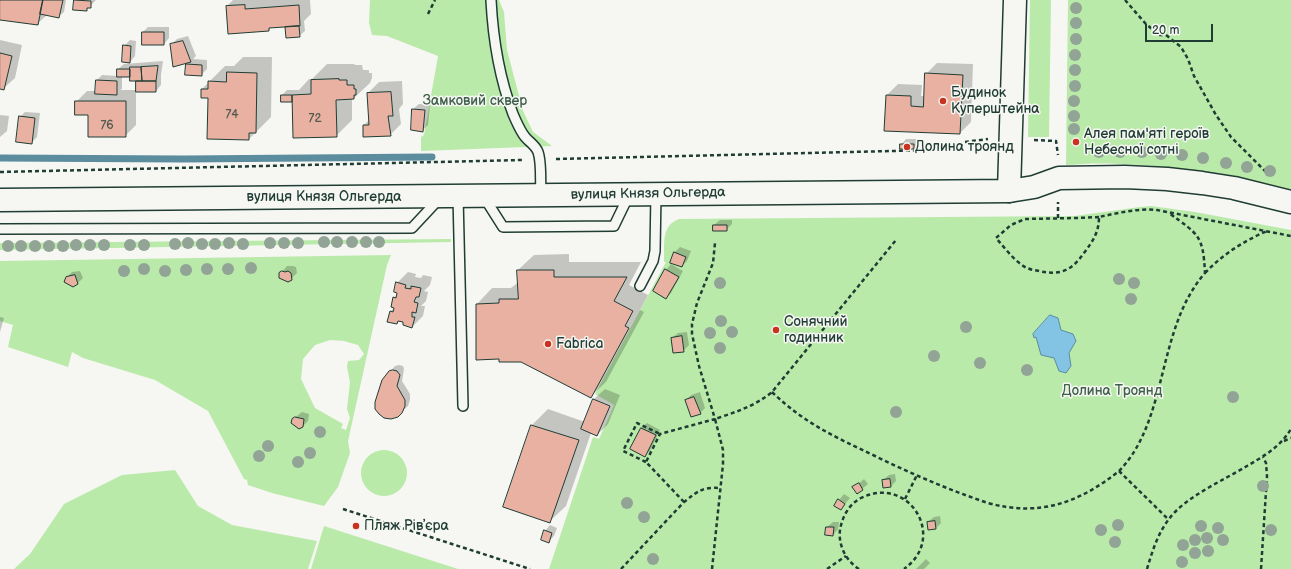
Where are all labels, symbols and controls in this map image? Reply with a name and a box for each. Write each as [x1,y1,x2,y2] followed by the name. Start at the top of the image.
[1147,16,1215,42] scale bar
[1152,23,1179,38] text: 20 m
[951,85,1040,118] place label: Будинок Куперштейна
[423,93,527,109] park label: Замковий сквер
[938,96,948,106] marker: Будинок Куперштейна
[225,108,239,122] house number: 74
[309,112,321,126] house number: 72
[100,119,114,133] house number: 76
[1084,126,1209,158] place label: Алея пам'яті героїв Небесної сотні
[1071,137,1081,147] marker: Алея пам'яті героїв Небесної сотні
[915,139,1014,155] place label: Долина троянд
[902,142,912,152] marker: Долина троянд
[570,184,726,204] street label: вулиця Князя Ольгерда
[247,189,401,205] street label: вулиця Князя Ольгерда
[784,314,847,346] place label: Сонячний годинник
[771,325,781,335] marker: Сонячний годинник
[556,336,603,352] place label: Fabrica
[543,339,553,349] marker: Fabrica
[1062,383,1162,399] park label: Долина Троянд
[364,518,449,534] place label: Пляж Рівʼєра
[351,521,361,531] marker: Пляж Рівʼєра

